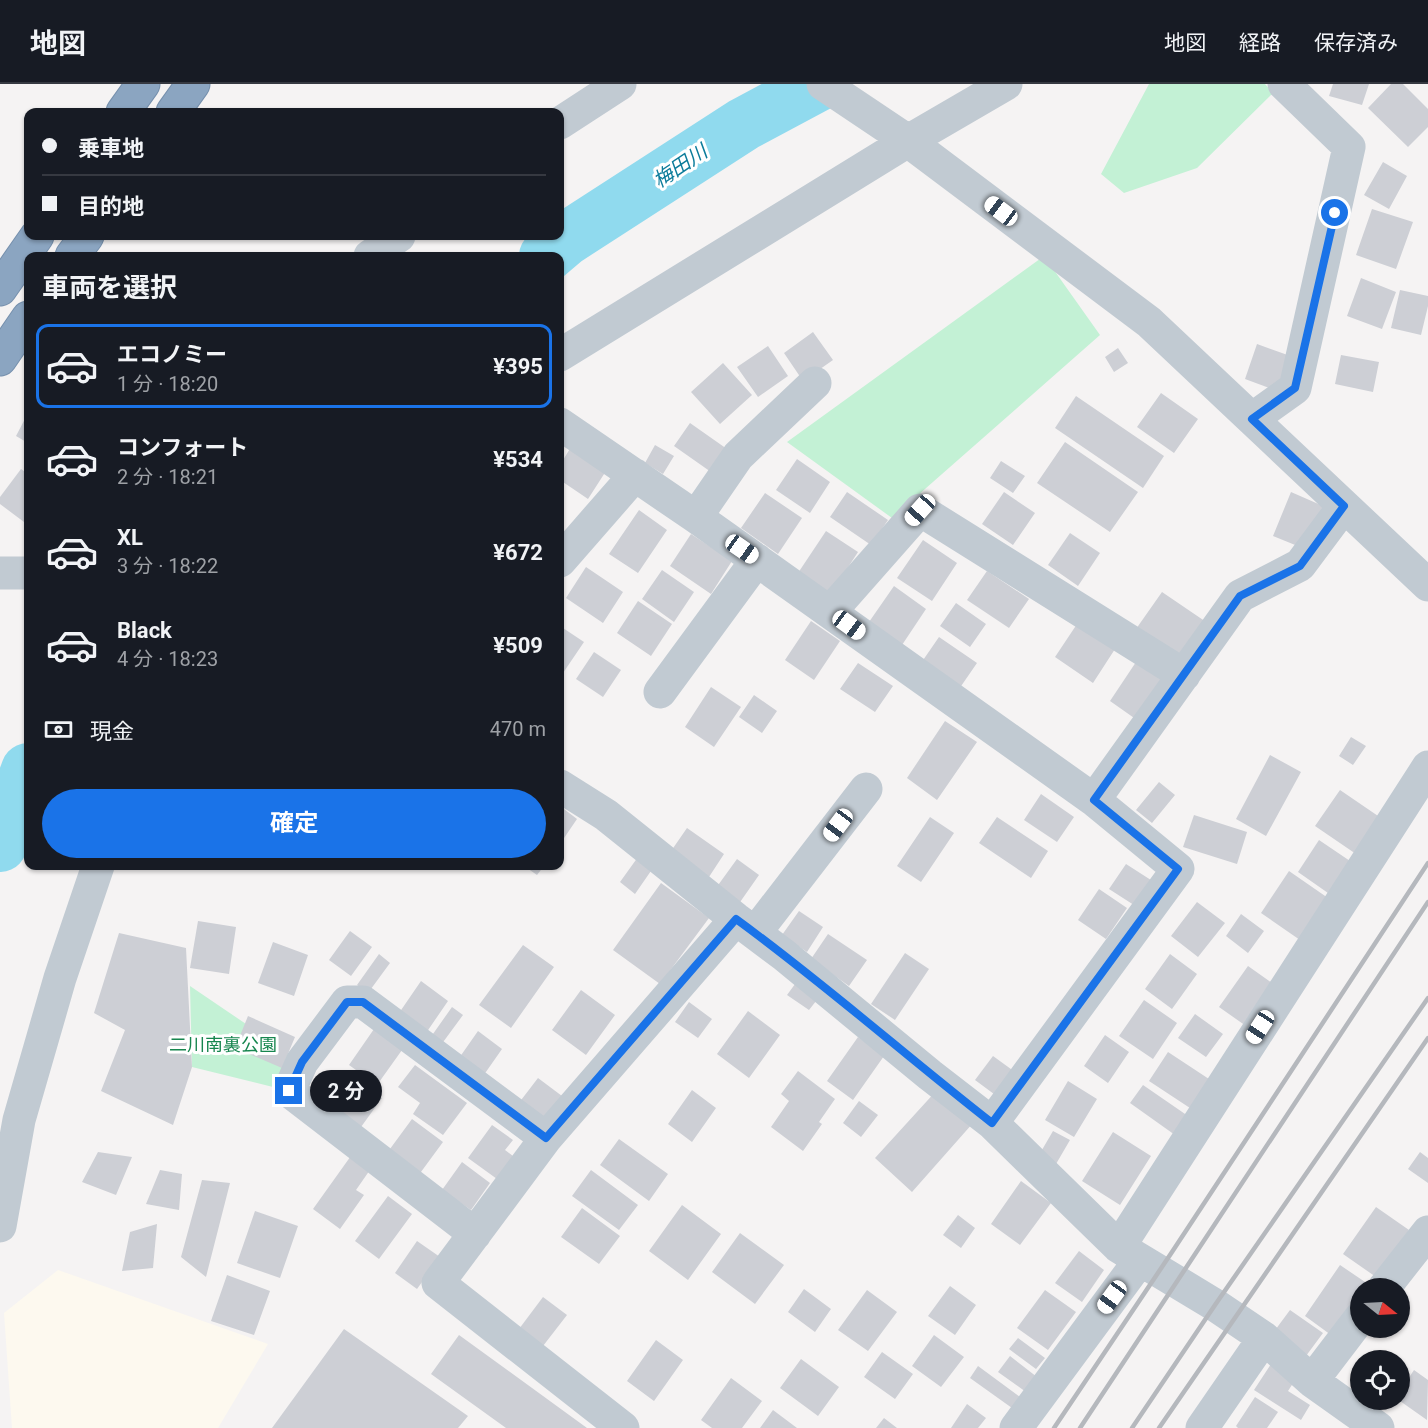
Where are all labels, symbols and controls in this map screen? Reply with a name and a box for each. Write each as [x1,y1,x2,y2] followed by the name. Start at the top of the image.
[30,27,86,60] text: 地図
[1164,31,1206,55] text: 地図
[1239,31,1281,55] text: 経路
[1314,31,1398,55] text: 保存済み
[78,136,144,161] text: 乗車地
[648,138,713,193] water label: 梅田川
[981,193,1021,229] car
[78,194,144,219] text: 目的地
[1321,199,1348,226] route start
[42,272,177,304] text: 車両を選択
[45,339,99,393] icon: car
[117,342,227,367] text: エコノミー
[493,354,543,379] text: ¥395
[117,372,218,396] text: 1 分 · 18:20
[45,432,99,486] icon: car
[117,435,248,460] text: コンフォート
[493,447,543,472] text: ¥534
[117,465,218,489] text: 2 分 · 18:21
[901,491,939,529] car
[45,525,99,579] icon: car
[117,525,143,550] text: XL
[722,531,762,567] car
[493,540,543,565] text: ¥672
[117,554,218,578] text: 3 分 · 18:22
[829,607,869,643] car
[45,618,99,672] icon: car
[117,618,172,643] text: Black
[493,633,543,658] text: ¥509
[117,647,218,671] text: 4 分 · 18:23
[42,713,75,746] icon: cash
[490,717,546,741] text: 470 m
[90,719,134,744] text: 現金
[42,789,546,858] button: 確定
[820,805,856,845] car
[1243,1007,1277,1047] car
[169,1034,277,1055] park label: 二川南裏公園
[310,1070,382,1112] callout: 2 分
[275,1077,302,1104] route end
[328,1079,364,1103] text: 2 分
[1094,1277,1130,1317] car
[1350,1278,1410,1338] north arrow
[1350,1278,1410,1410] map controls
[1350,1350,1410,1410] button: locate

